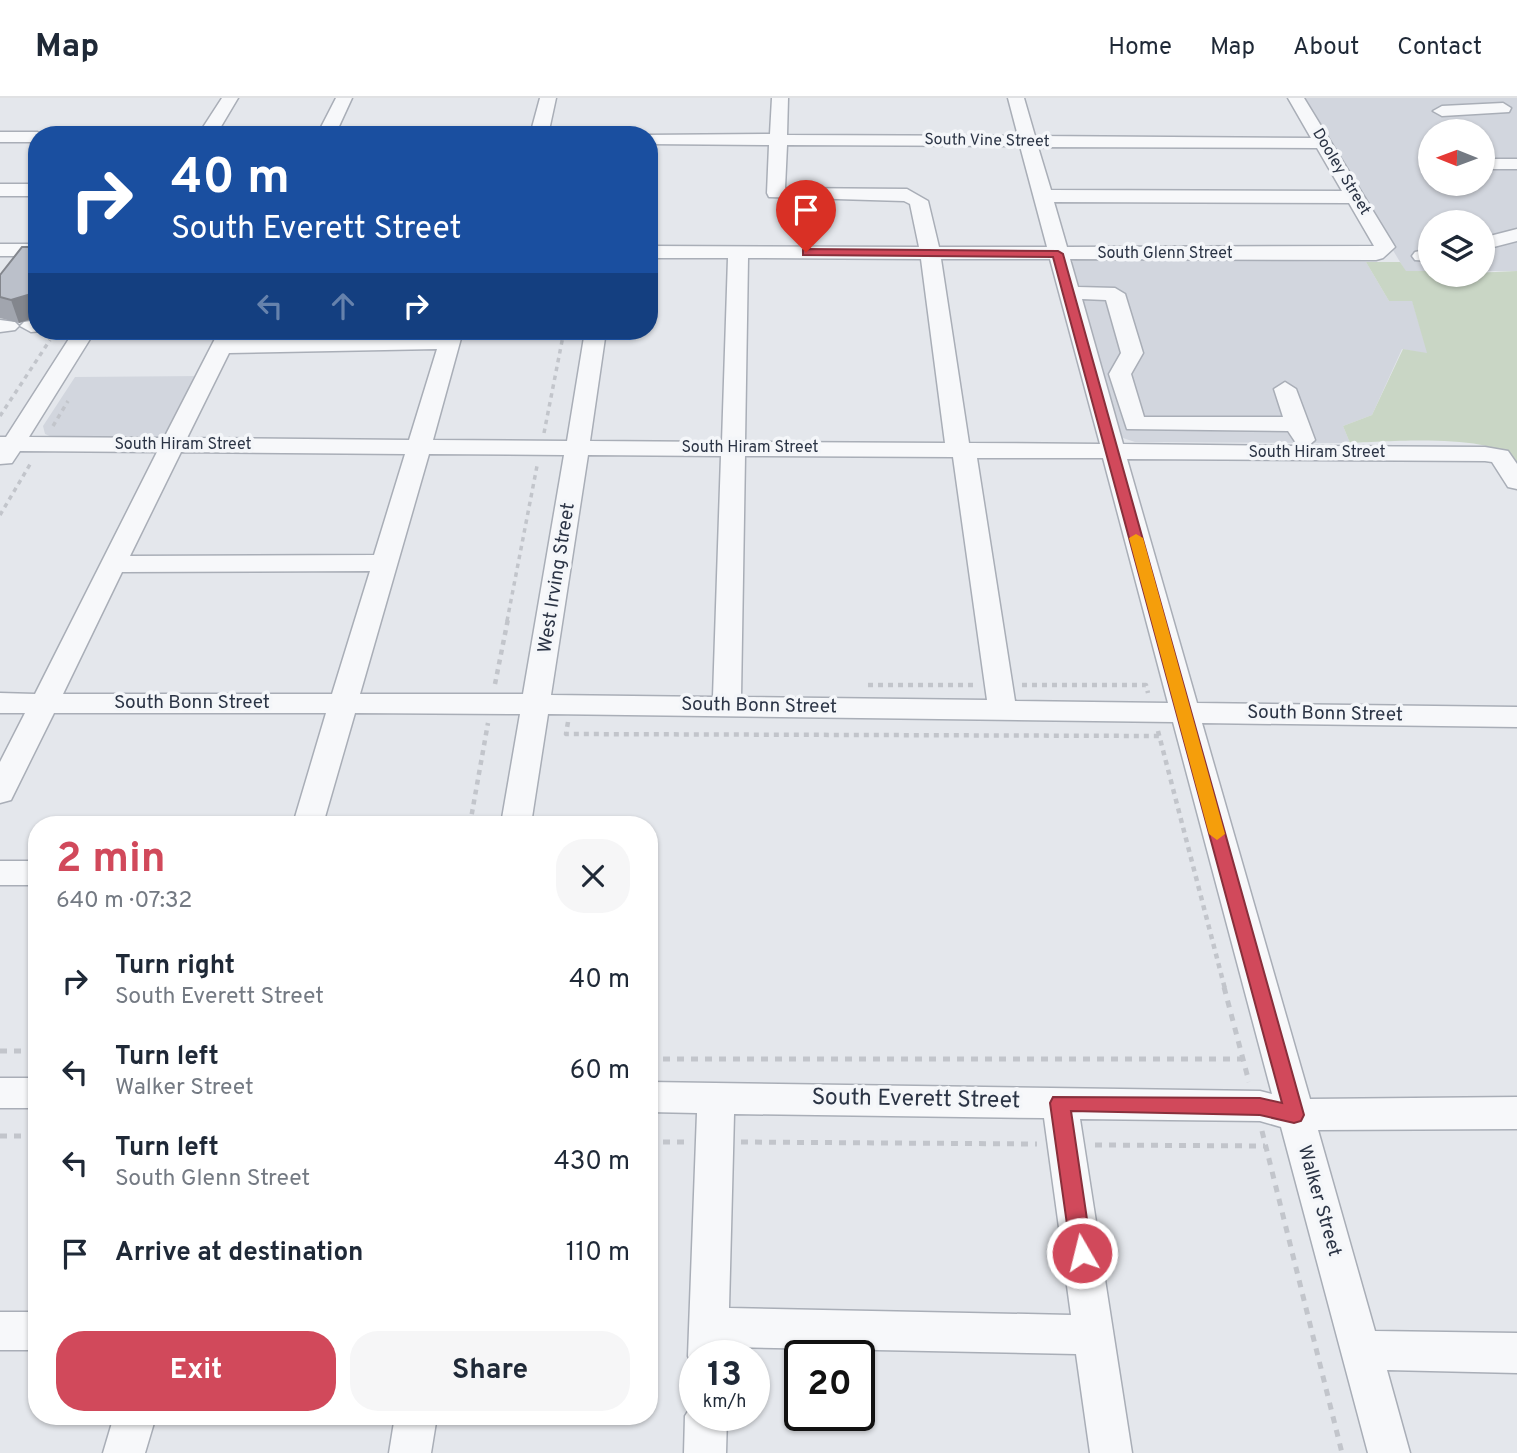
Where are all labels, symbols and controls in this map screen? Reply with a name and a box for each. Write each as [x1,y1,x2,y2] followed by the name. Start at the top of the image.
[35,27,99,69] text: Map
[1108,33,1172,63] text: Home
[1210,33,1255,63] text: Map
[1293,33,1359,63] text: About
[1397,33,1482,63] text: Contact
[1418,119,1494,196] north arrow
[1418,119,1495,287] map controls
[1307,125,1375,219] street label: Dooley Street
[924,130,1050,152] street label: South Vine Street
[171,149,290,211] text: 40 m
[56,154,147,245] icon: right
[776,180,836,252] pin
[787,191,825,229] icon: arrive
[171,210,462,250] text: South Everett Street
[1418,210,1495,287] button: layers
[1097,244,1233,264] street label: South Glenn Street
[251,287,289,325] icon: left
[324,287,362,325] icon: ahead
[397,287,435,325] icon: right
[115,435,251,455] street label: South Hiram Street
[682,438,818,458] street label: South Hiram Street
[1249,443,1385,463] street label: South Hiram Street
[533,501,581,655] street label: West Irving Street
[114,691,270,715] street label: South Bonn Street
[681,693,837,719] street label: South Bonn Street
[1247,701,1403,727] street label: South Bonn Street
[56,834,166,887] text: 2 min
[556,839,630,913] button: close
[56,887,192,916] text: 640 m · 07:32
[115,950,235,983] text: Turn right
[56,962,94,1000] icon: right
[569,964,630,997] text: 40 m
[115,983,324,1012] text: South Everett Street
[115,1041,219,1074] text: Turn left
[56,1053,94,1091] icon: left
[570,1055,630,1088] text: 60 m
[115,1074,254,1103] text: Walker Street
[811,1084,1021,1116] street label: South Everett Street
[115,1132,219,1165] text: Turn left
[1292,1143,1346,1259] street label: Walker Street
[56,1144,94,1182] icon: left
[554,1146,630,1179] text: 430 m
[115,1165,310,1194] text: South Glenn Street
[1045,1216,1119,1290] position arrow
[56,1235,94,1273] icon: arrive
[115,1237,363,1270] text: Arrive at destination
[566,1237,630,1270] text: 110 m
[56,1331,336,1411] button: Exit
[350,1331,630,1411] button: Share
[784,1340,875,1431] speed limit sign: 20
[707,1354,742,1398] text: 13
[703,1391,746,1414] text: km/h

